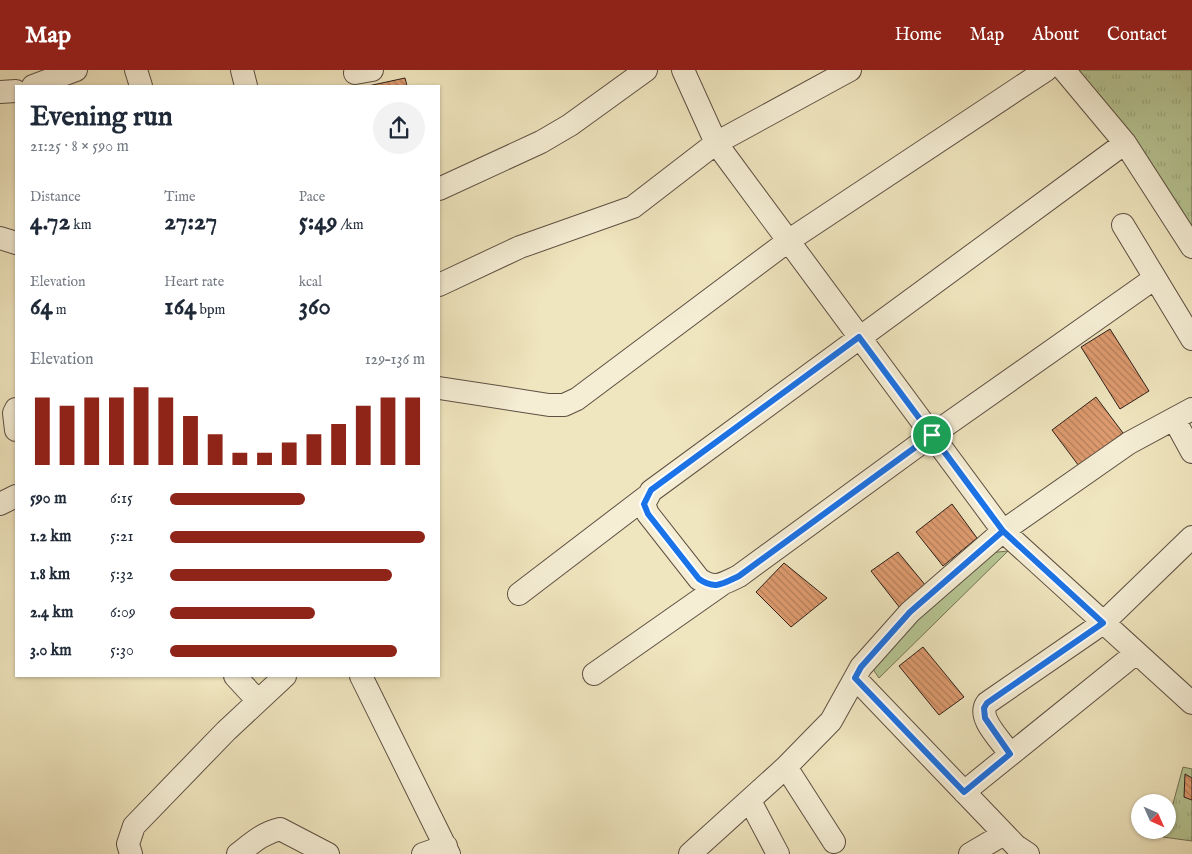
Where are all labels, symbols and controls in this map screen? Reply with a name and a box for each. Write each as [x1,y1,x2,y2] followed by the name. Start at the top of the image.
[25,20,71,51] text: Map
[895,24,942,47] text: Home
[970,24,1004,47] text: Map
[1032,24,1079,47] text: About
[1107,24,1167,47] text: Contact
[30,100,173,135] text: Evening run
[373,102,425,154] button: share
[30,137,129,157] text: 21:25 · 8 × 590 m
[30,188,81,206] text: Distance
[164,188,195,206] text: Time
[299,188,325,206] text: Pace
[30,206,70,238] text: 4.72
[164,206,217,238] text: 27:27
[299,206,337,238] text: 5:49
[70,216,92,234] text: km
[337,216,364,234] text: /km
[30,273,86,291] text: Elevation
[164,273,224,291] text: Heart rate
[299,273,322,291] text: kcal
[30,291,53,323] text: 64
[164,291,196,323] text: 164
[299,291,331,323] text: 360
[53,301,67,319] text: m
[196,301,225,319] text: bpm
[30,350,93,370] text: Elevation
[365,350,425,370] text: 129–136 m
[911,414,953,456] pin
[918,421,946,449] icon: arrive
[30,489,67,509] text: 590 m
[110,489,133,509] text: 6:15
[30,527,71,547] text: 1.2 km
[110,527,133,547] text: 5:21
[30,565,70,585] text: 1.8 km
[110,565,134,585] text: 5:32
[30,603,73,623] text: 2.4 km
[110,603,136,623] text: 6:09
[30,641,72,661] text: 3.0 km
[110,641,134,661] text: 5:30
[1131,794,1176,839] north arrow
[1131,794,1176,839] map controls

